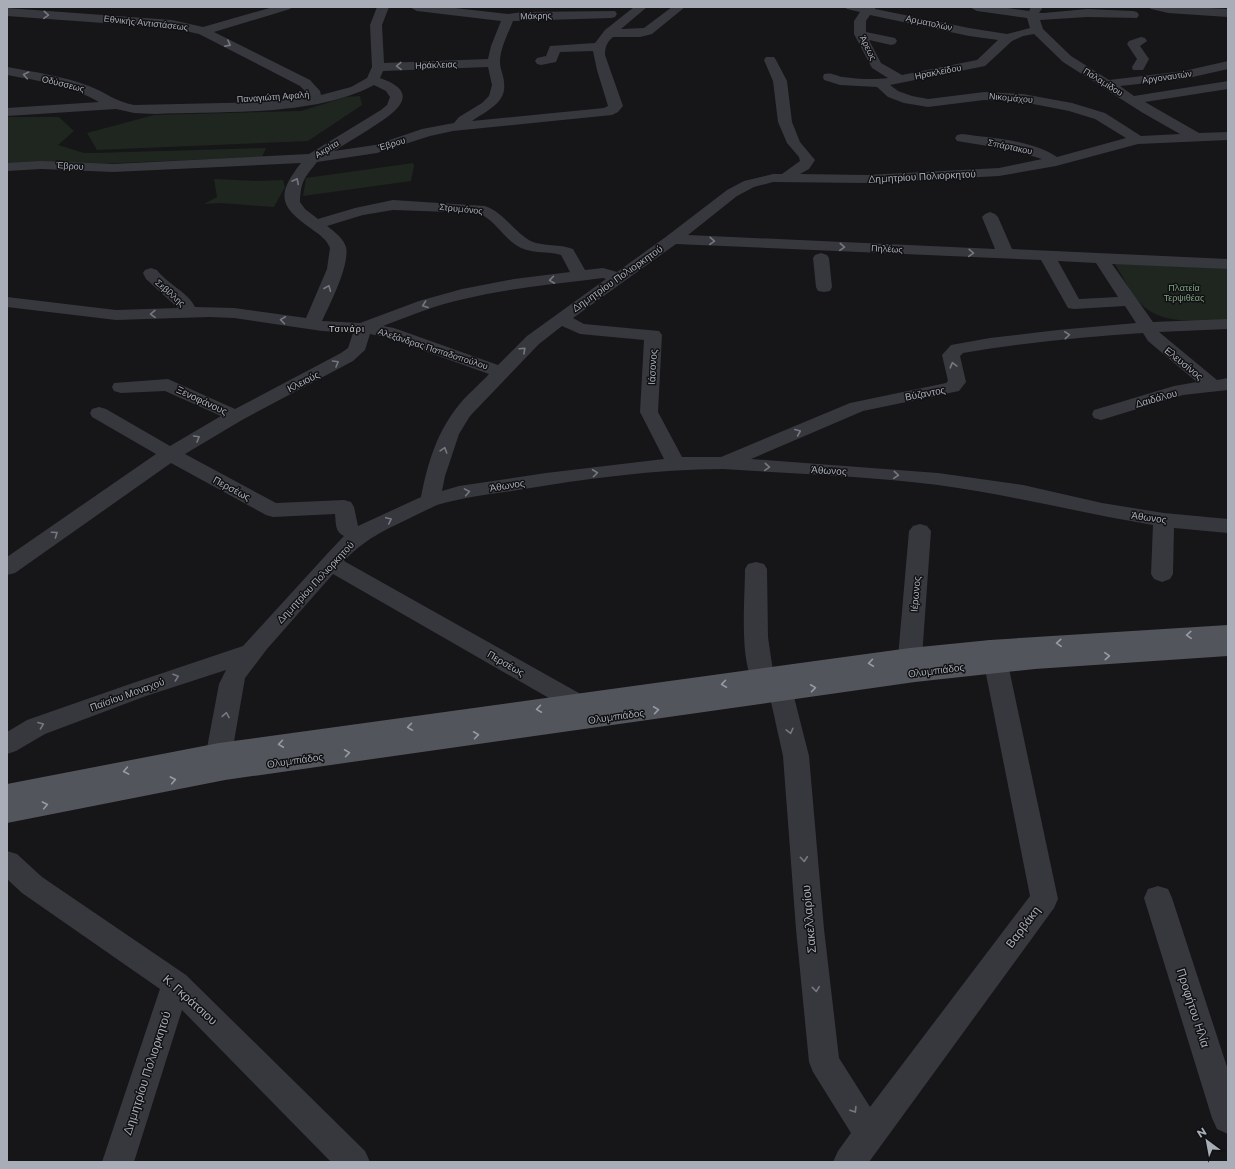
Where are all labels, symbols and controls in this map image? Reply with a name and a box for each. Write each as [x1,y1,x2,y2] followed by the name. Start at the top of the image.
[520,9,553,22] street label: Μάκρης
[43,10,49,19] one-way arrow
[905,12,954,33] street label: Αρματολών
[103,13,189,32] street label: Εθνικής Αντιστάσεως
[858,33,879,63] street label: Άρεως
[223,39,231,46] one-way arrow
[415,58,458,71] street label: Ηράκλειας
[396,62,402,71] one-way arrow
[914,62,962,81] street label: Ηρακλείδου
[1081,65,1125,98] street label: Παλαμίδου
[1141,67,1193,85] street label: Αργοναυτών
[23,72,30,80] one-way arrow
[41,73,86,94] street label: Οδύσσεως
[236,88,310,105] street label: Παναγιώτη Αφαλή
[989,90,1033,105] street label: Νικομάχου
[376,134,407,153] street label: Έβρου
[987,136,1033,157] street label: Σπάρτακου
[313,137,341,160] street label: Ακρίτα
[55,159,84,172] street label: Έβρου
[868,167,976,186] street label: Δημητρίου Πολιορκητού
[291,178,299,185] one-way arrow
[439,201,484,216] street label: Στρυμόνος
[709,236,715,245] one-way arrow
[569,242,665,315] street label: Δημητρίου Πολιορκητού
[871,242,904,255] street label: Πηλέως
[839,243,845,251] one-way arrow
[968,249,974,257] one-way arrow
[549,275,555,284] one-way arrow
[153,277,188,309] street label: Σεβίλλης
[1164,282,1205,303] park label: Πλατεία Τερψιθέας
[323,285,331,293] one-way arrow
[422,300,429,308] one-way arrow
[150,310,156,318] one-way arrow
[280,316,286,325] one-way arrow
[329,323,365,334] district label: Τσινάρι
[377,326,490,372] street label: Αλεξάνδρας Παπαδοπούλου
[1064,331,1070,340] one-way arrow
[1162,344,1206,383] street label: Ελευσίνος
[518,347,526,355] one-way arrow
[645,349,660,385] street label: Ιάσονος
[332,360,340,367] one-way arrow
[949,362,957,368] one-way arrow
[285,368,322,395] street label: Κλειούς
[174,383,229,418] street label: Ξενοφάνους
[904,383,947,404] street label: Βύζαντος
[1134,386,1179,411] street label: Δαιδάλου
[794,428,801,436] one-way arrow
[193,435,200,442] one-way arrow
[439,447,447,454] one-way arrow
[764,462,770,471] one-way arrow
[811,463,847,478] street label: Άθωνος
[592,469,598,478] one-way arrow
[893,470,899,479] one-way arrow
[211,473,253,504] street label: Περσέως
[489,476,526,495] street label: Άθωνος
[464,488,470,497] one-way arrow
[1130,509,1168,526] street label: Άθωνος
[385,517,392,525] one-way arrow
[50,532,57,539] one-way arrow
[274,539,357,626] street label: Δημητρίου Πολιορκητού
[907,575,924,613] street label: Ιέρωνος
[1186,631,1192,639] one-way arrow
[1056,639,1062,648] one-way arrow
[485,648,527,679] street label: Περσέως
[1104,651,1110,660] one-way arrow
[868,658,874,667] one-way arrow
[907,661,965,680] street label: Ολυμπιάδος
[173,673,180,681] one-way arrow
[88,675,166,714] street label: Παϊσίου Μοναχού
[720,679,727,688] one-way arrow
[810,684,816,693] one-way arrow
[536,704,542,713] one-way arrow
[587,706,645,727] street label: Ολυμπιάδος
[653,706,659,715] one-way arrow
[221,712,230,718] one-way arrow
[37,722,44,730] one-way arrow
[407,722,413,731] one-way arrow
[785,727,793,734] one-way arrow
[473,731,479,740] one-way arrow
[278,740,284,749] one-way arrow
[344,749,350,758] one-way arrow
[266,750,324,771] street label: Ολυμπιάδος
[123,766,129,775] one-way arrow
[170,776,176,785] one-way arrow
[42,801,48,809] one-way arrow
[800,856,809,862] one-way arrow
[798,884,819,954] street label: Σακελλαρίου
[1002,903,1043,950] street label: Βαρβάκη
[1174,966,1213,1049] street label: Προφήτου Ηλία
[160,971,221,1028] street label: Κ. Γκράτσιου
[811,986,820,992] one-way arrow
[119,1009,174,1137] street label: Δημητρίου Πολιορκητού
[849,1106,856,1113] one-way arrow
[1187,1121,1227,1161] north arrow
[1194,1124,1209,1141] text: N

